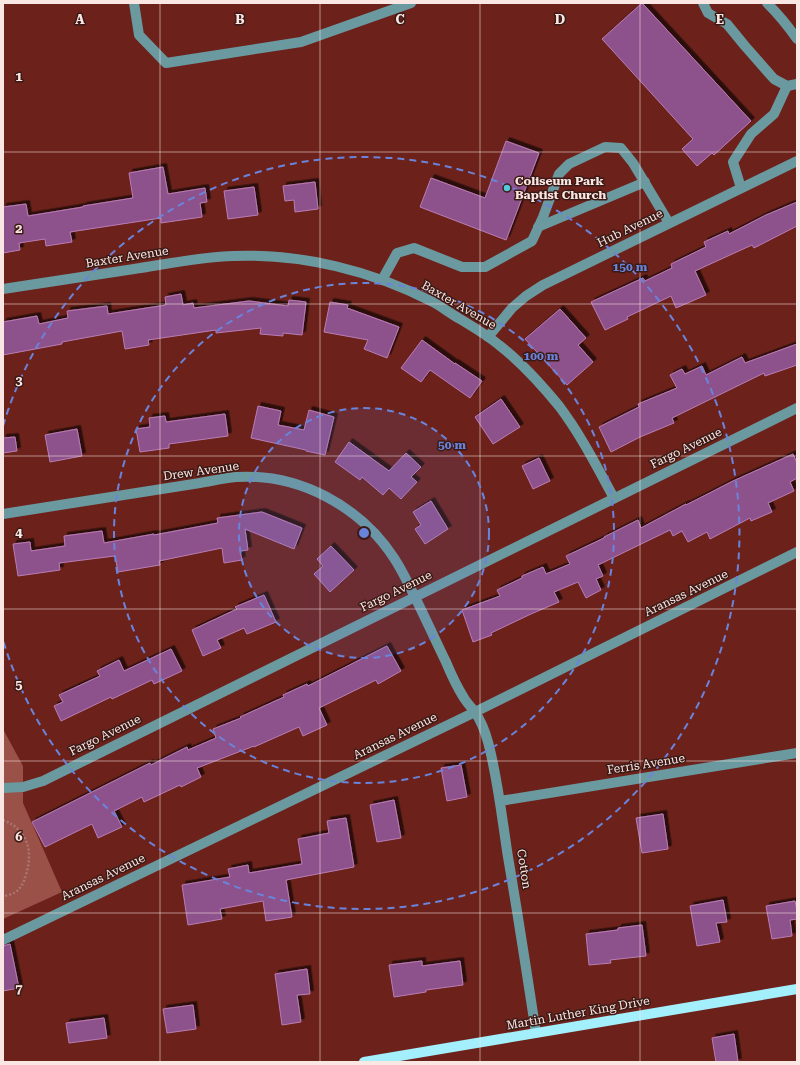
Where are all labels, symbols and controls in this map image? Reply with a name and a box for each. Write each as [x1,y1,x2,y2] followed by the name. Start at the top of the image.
[75,12,85,27] text: A
[235,12,245,27] text: B
[395,12,405,27] text: C
[555,12,565,27] text: D
[716,12,724,27] text: E
[15,69,23,84] text: 1
[515,174,606,202] place label: Coliseum Park Baptist Church
[502,183,512,193] marker: Coliseum Park Baptist Church
[595,206,665,250] street label: Hub Avenue
[15,221,23,236] text: 2
[84,243,170,270] street label: Baxter Avenue
[613,260,648,274] text: 150 m
[419,278,499,332] street label: Baxter Avenue
[524,349,559,363] text: 100 m
[15,373,23,388] text: 3
[648,424,724,471] street label: Fargo Avenue
[438,438,466,452] text: 50 m
[162,459,240,483] street label: Drew Avenue
[15,525,23,540] text: 4
[357,526,371,540] centre of rings
[358,567,434,614] street label: Fargo Avenue
[642,567,730,619] street label: Aransas Avenue
[15,677,23,692] text: 5
[351,710,439,762] street label: Aransas Avenue
[67,711,143,758] street label: Fargo Avenue
[606,751,686,777] street label: Ferris Avenue
[15,829,23,844] text: 6
[514,848,534,890] street label: Cotton
[59,851,147,903] street label: Aransas Avenue
[15,981,23,996] text: 7
[505,993,651,1033] street label: Martin Luther King Drive

